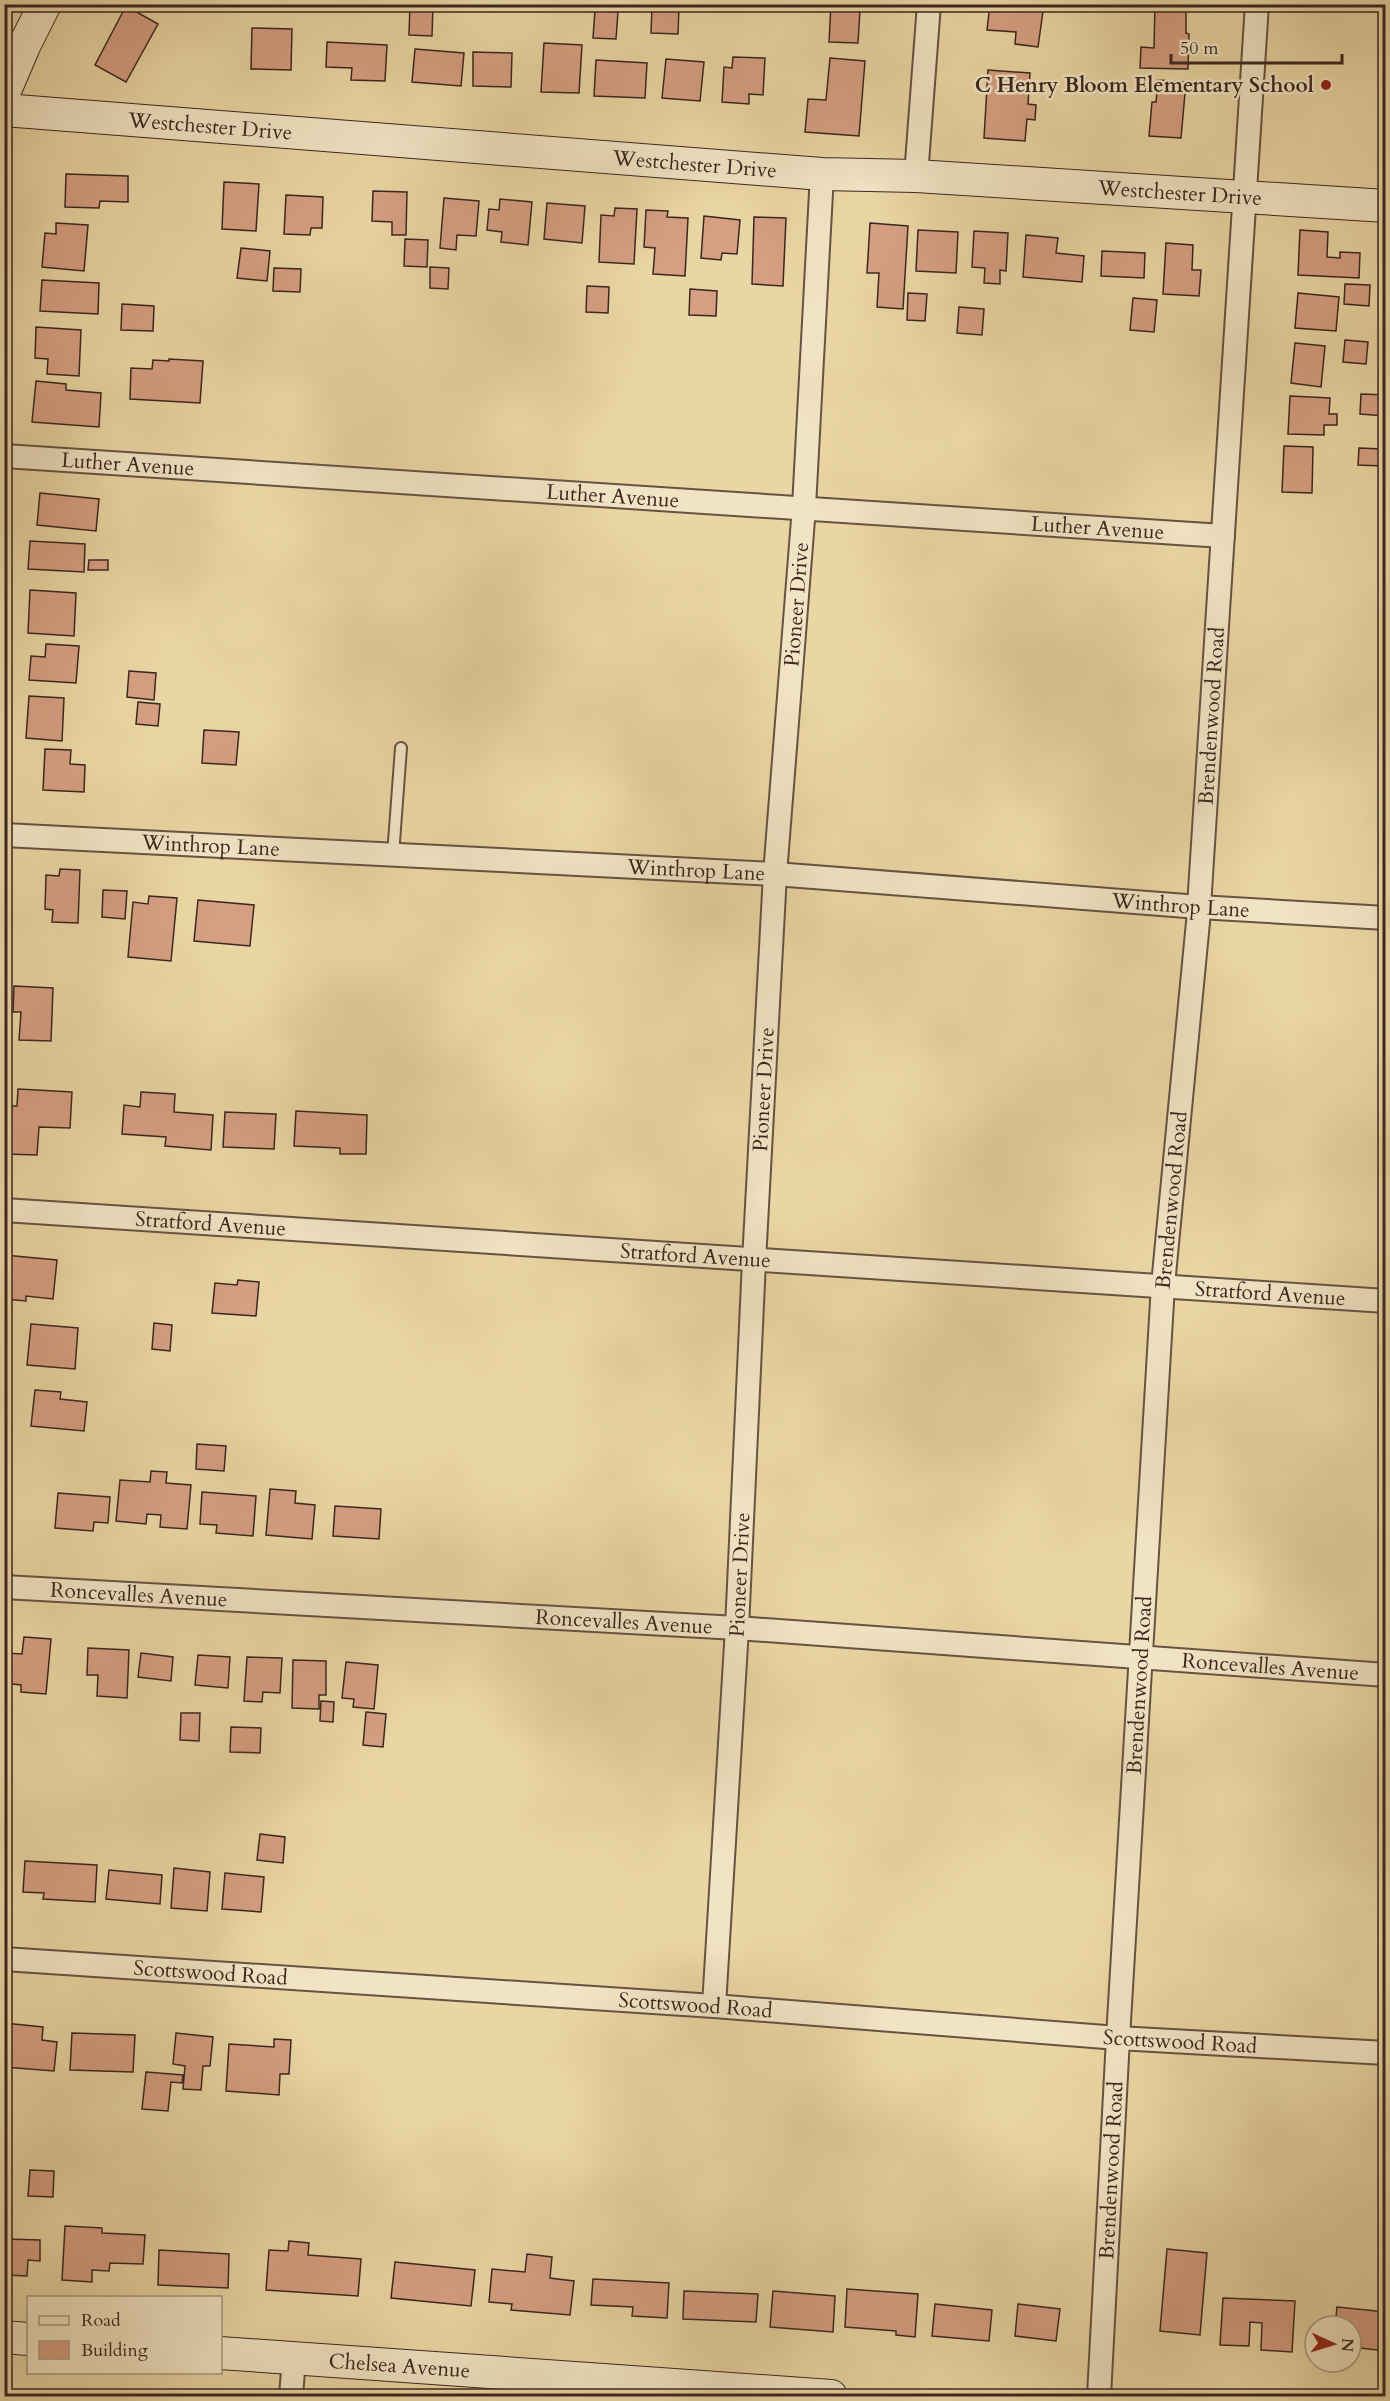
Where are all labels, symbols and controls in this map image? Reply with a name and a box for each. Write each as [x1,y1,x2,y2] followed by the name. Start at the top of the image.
[1171,27,1342,65] scale bar
[1180,36,1219,61] text: 50 m
[975,71,1314,100] place label: C Henry Bloom Elementary School
[1319,78,1333,92] marker: C Henry Bloom Elementary School
[126,106,293,148] street label: Westchester Drive
[611,144,778,185] street label: Westchester Drive
[1096,174,1263,213] street label: Westchester Drive
[60,446,195,483] street label: Luther Avenue
[545,478,680,515] street label: Luther Avenue
[1030,509,1165,547] street label: Luther Avenue
[777,541,816,668] street label: Pioneer Drive
[1192,626,1232,806] street label: Brendenwood Road
[140,828,281,864] street label: Winthrop Lane
[625,852,766,888] street label: Winthrop Lane
[1110,886,1251,925] street label: Winthrop Lane
[746,1026,782,1152] street label: Pioneer Drive
[1149,1110,1195,1291] street label: Brendenwood Road
[134,1205,287,1244] street label: Stratford Avenue
[619,1237,772,1275] street label: Stratford Avenue
[1194,1274,1346,1313] street label: Stratford Avenue
[722,1512,757,1638] street label: Pioneer Drive
[49,1576,228,1614] street label: Roncevalles Avenue
[1120,1595,1159,1775] street label: Brendenwood Road
[534,1603,714,1642] street label: Roncevalles Avenue
[1181,1646,1360,1688] street label: Roncevalles Avenue
[133,1954,288,1993] street label: Scottswood Road
[617,1986,774,2026] street label: Scottswood Road
[1102,2023,1258,2061] street label: Scottswood Road
[1092,2080,1131,2260] street label: Brendenwood Road
[27,2296,222,2374] legend
[81,2308,121,2333] text: Road
[1303,2314,1363,2374] north arrow
[1336,2337,1358,2353] text: N
[81,2338,149,2363] text: Building
[328,2347,471,2386] street label: Chelsea Avenue

